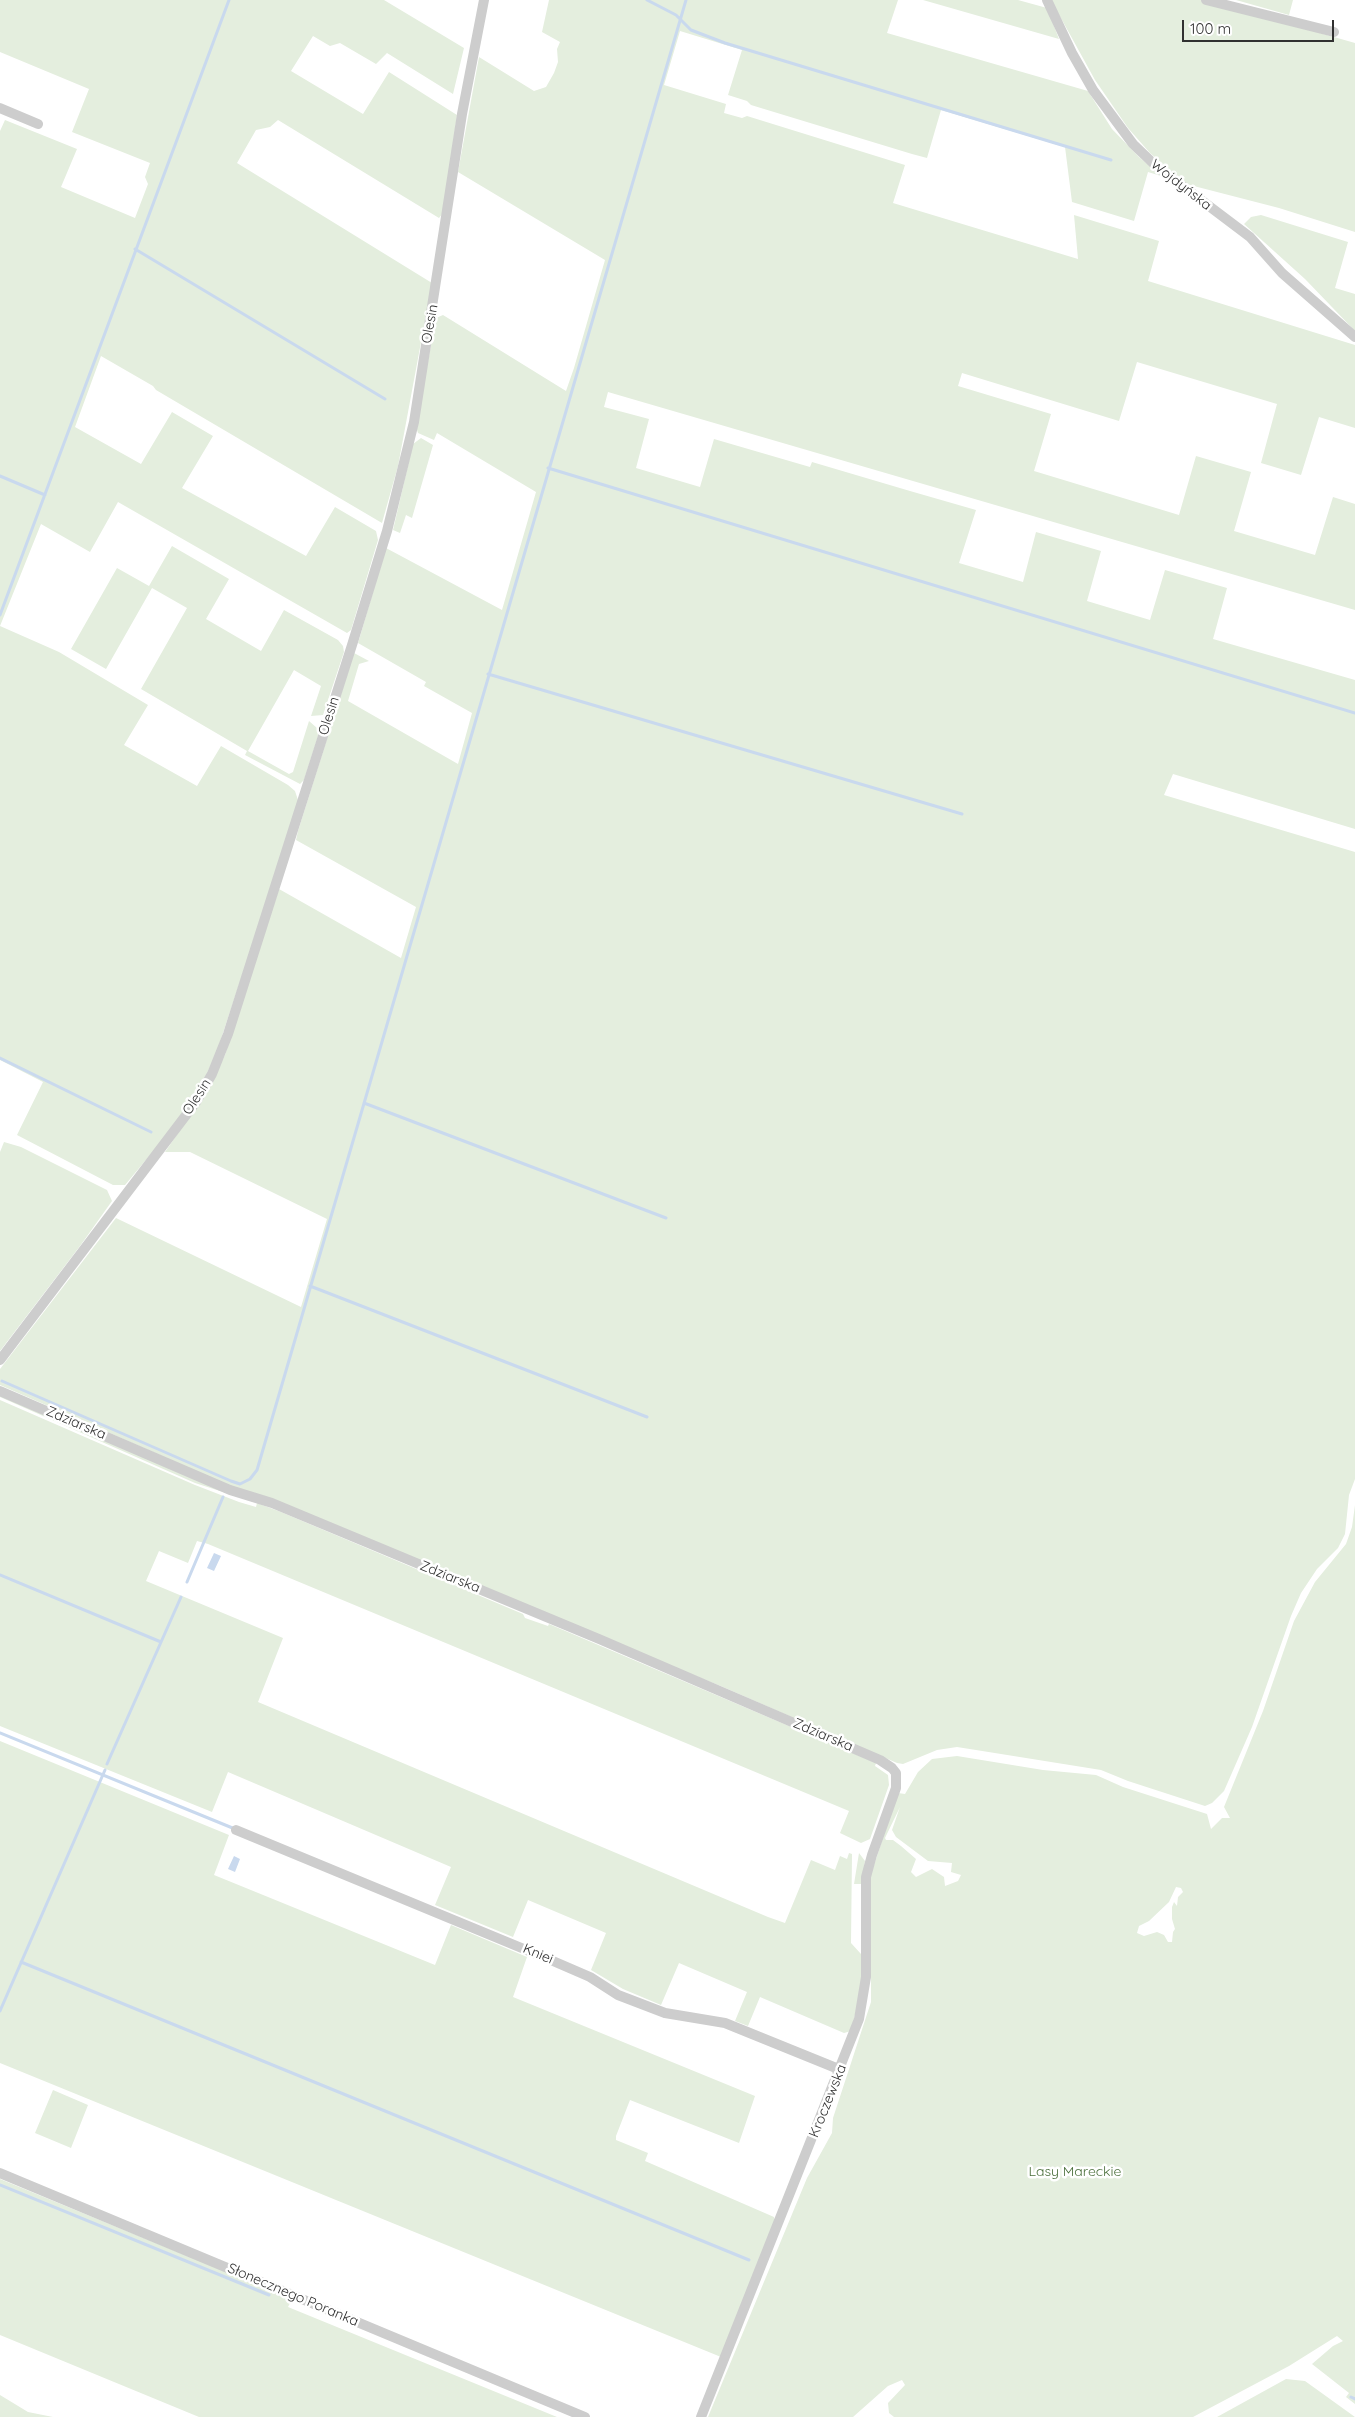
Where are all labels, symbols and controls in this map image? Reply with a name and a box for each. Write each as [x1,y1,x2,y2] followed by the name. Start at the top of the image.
[1185,10,1338,42] scale bar
[1190,19,1231,38] text: 100 m
[1147,156,1215,214] street label: Wojdyńska
[418,303,442,345] street label: Olesin
[315,695,343,737] street label: Olesin
[179,1076,215,1118] street label: Olesin
[43,1403,109,1443] street label: Zdziarska
[417,1557,483,1597] street label: Zdziarska
[790,1715,856,1755] street label: Zdziarska
[520,1940,556,1968] street label: Kniei
[806,2062,850,2140] street label: Kroczewska
[1029,2164,1121,2180] park label: Lasy Mareckie
[225,2260,361,2330] street label: Słonecznego Poranka

